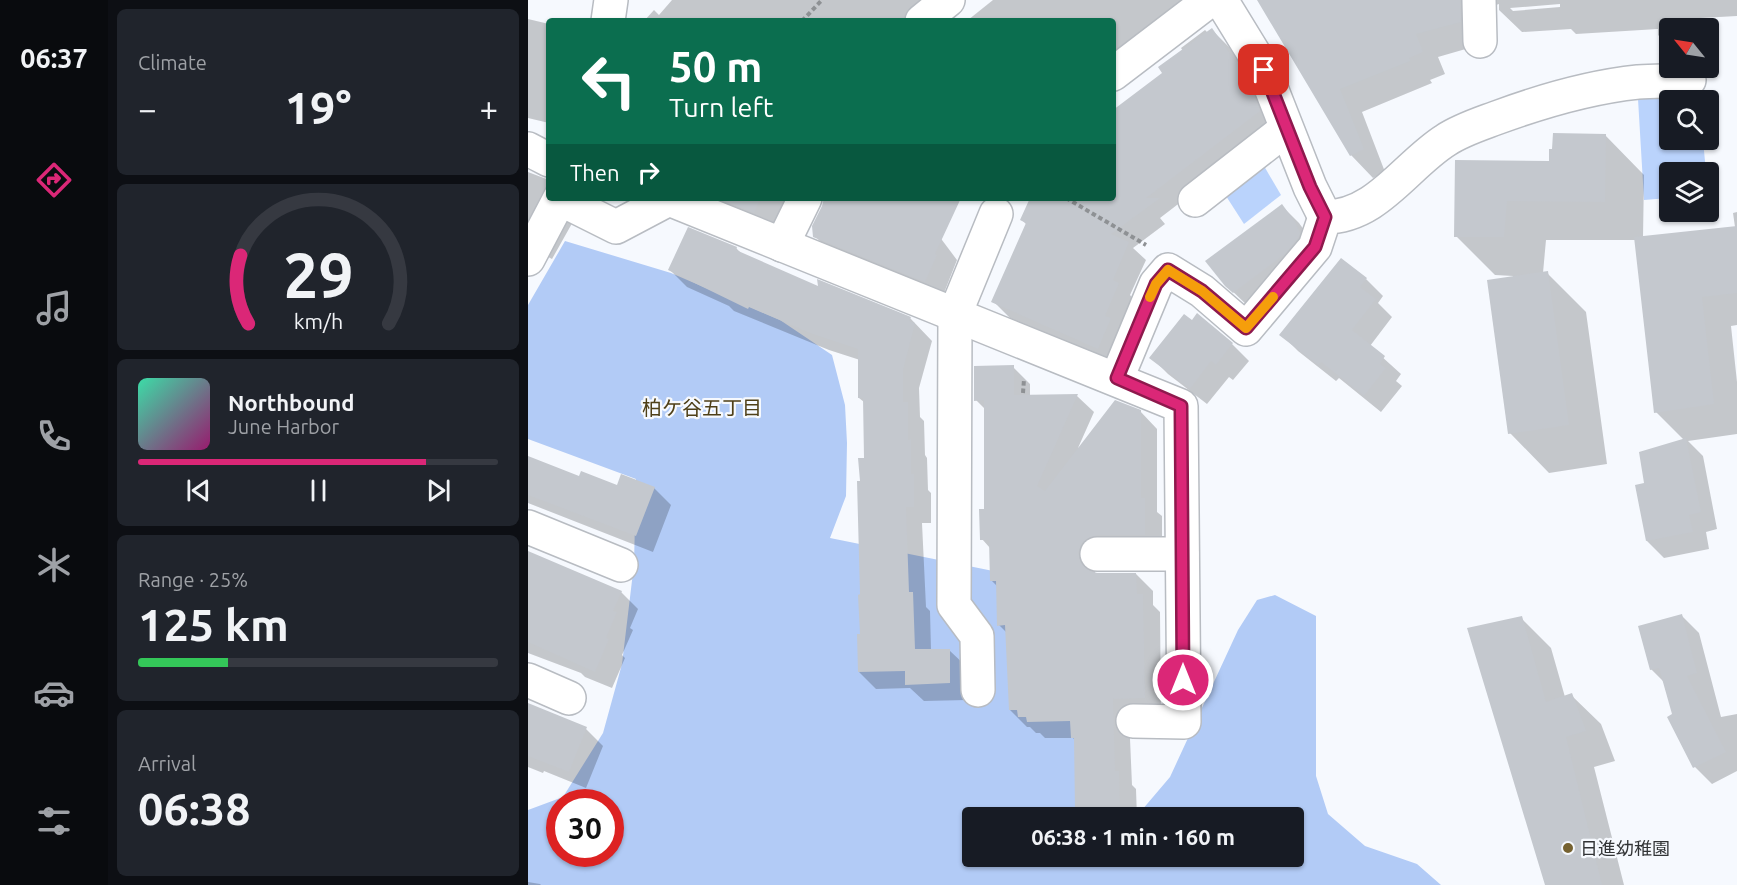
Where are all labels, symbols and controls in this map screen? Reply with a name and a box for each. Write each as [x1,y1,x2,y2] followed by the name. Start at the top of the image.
[1659,18,1719,78] north arrow
[1659,18,1719,222] map controls
[570,42,648,120] icon: left
[20,43,88,73] text: 06:37
[669,43,763,90] text: 50 m
[1238,44,1289,95] pin
[138,51,207,74] text: Climate
[1247,53,1280,86] icon: arrive
[285,82,351,133] text: 19°
[138,90,157,127] text: −
[479,90,498,127] text: +
[1659,90,1719,150] button: search
[669,92,773,122] text: Turn left
[632,156,665,189] icon: right
[33,159,75,201] icon: directions
[570,160,620,185] text: Then
[1659,162,1719,222] button: layers
[283,240,353,310] text: 29
[33,287,75,329] icon: music
[293,310,343,334] text: km/h
[228,390,354,415] text: Northbound
[642,396,762,419] district label: 柏ケ谷五丁目
[33,415,75,457] icon: phone
[228,415,339,438] text: June Harbor
[182,474,215,507] icon: previous
[302,474,335,507] icon: pause
[422,474,455,507] icon: next
[33,544,75,586] icon: climate
[138,568,248,591] text: Range · 25%
[138,599,289,650] text: 125 km
[1151,648,1215,712] position arrow
[33,672,75,714] icon: car
[138,752,196,775] text: Arrival
[138,783,251,834] text: 06:38
[546,789,624,867] speed limit sign: 30
[33,800,75,842] icon: filters
[1031,824,1235,849] text: 06:38 · 1 min · 160 m
[1580,838,1670,858] place label: 日進幼稚園
[1561,841,1575,855] marker: 日進幼稚園

